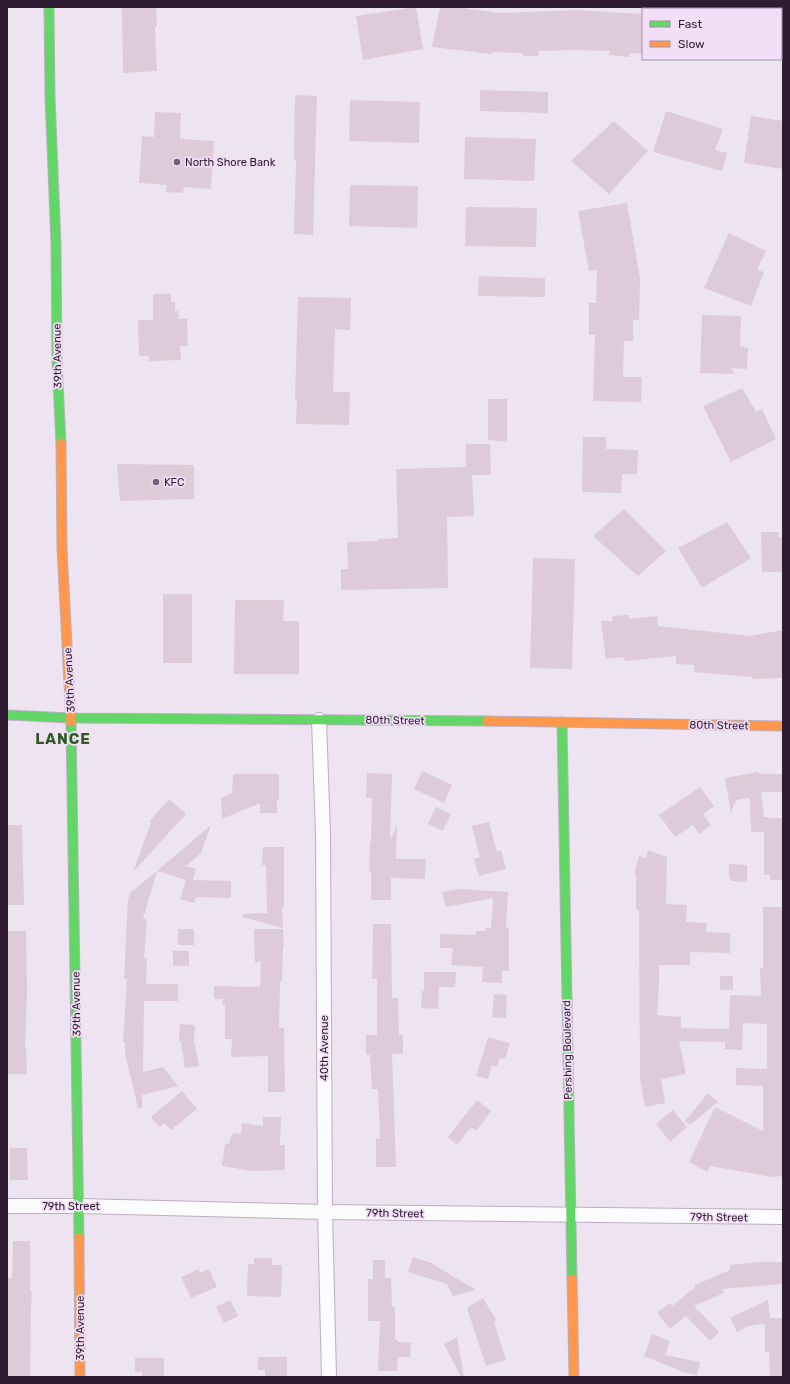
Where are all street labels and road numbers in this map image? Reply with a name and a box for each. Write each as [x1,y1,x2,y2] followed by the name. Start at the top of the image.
[50,323,65,389] street label: 39th Avenue
[61,647,78,713] street label: 39th Avenue
[365,713,426,728] street label: 80th Street
[689,718,750,733] street label: 80th Street
[69,971,84,1037] street label: 39th Avenue
[560,1000,575,1100] street label: Pershing Boulevard
[318,1015,331,1081] street label: 40th Avenue
[42,1200,101,1213] street label: 79th Street
[366,1206,425,1221] street label: 79th Street
[690,1210,749,1225] street label: 79th Street
[74,1295,87,1361] street label: 39th Avenue

